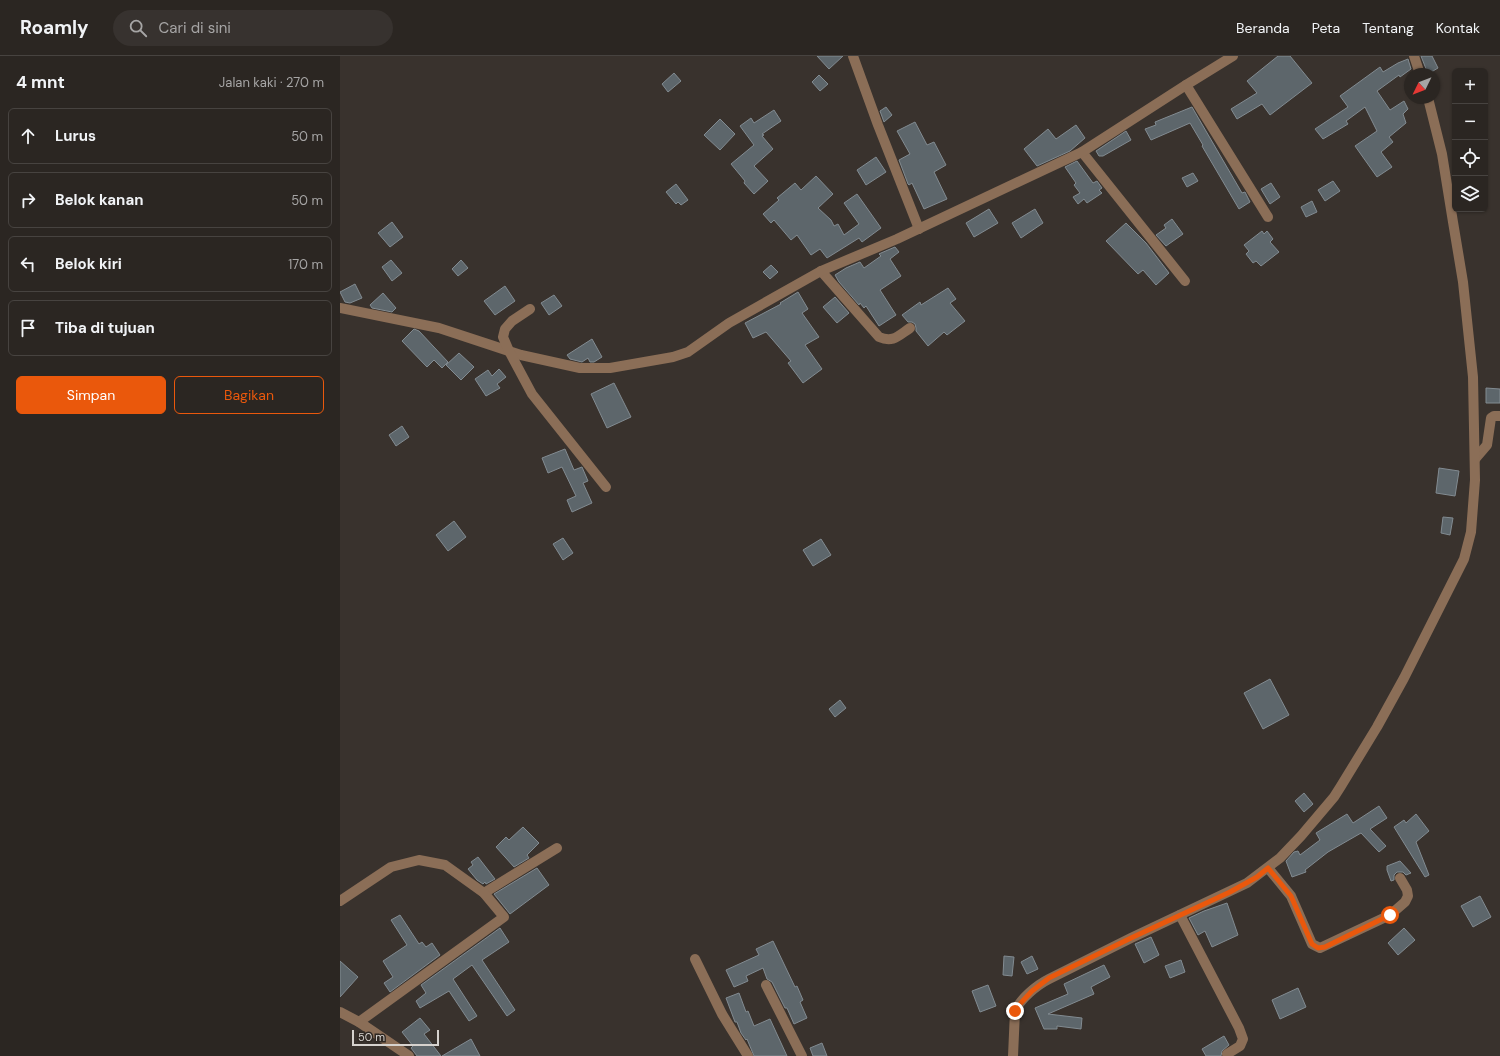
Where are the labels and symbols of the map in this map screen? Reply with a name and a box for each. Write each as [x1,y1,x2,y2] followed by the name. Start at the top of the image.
[1404,68,1440,104] north arrow
[1381,906,1399,924] route start
[1006,1002,1024,1020] route end
[352,1028,439,1047] scale bar

